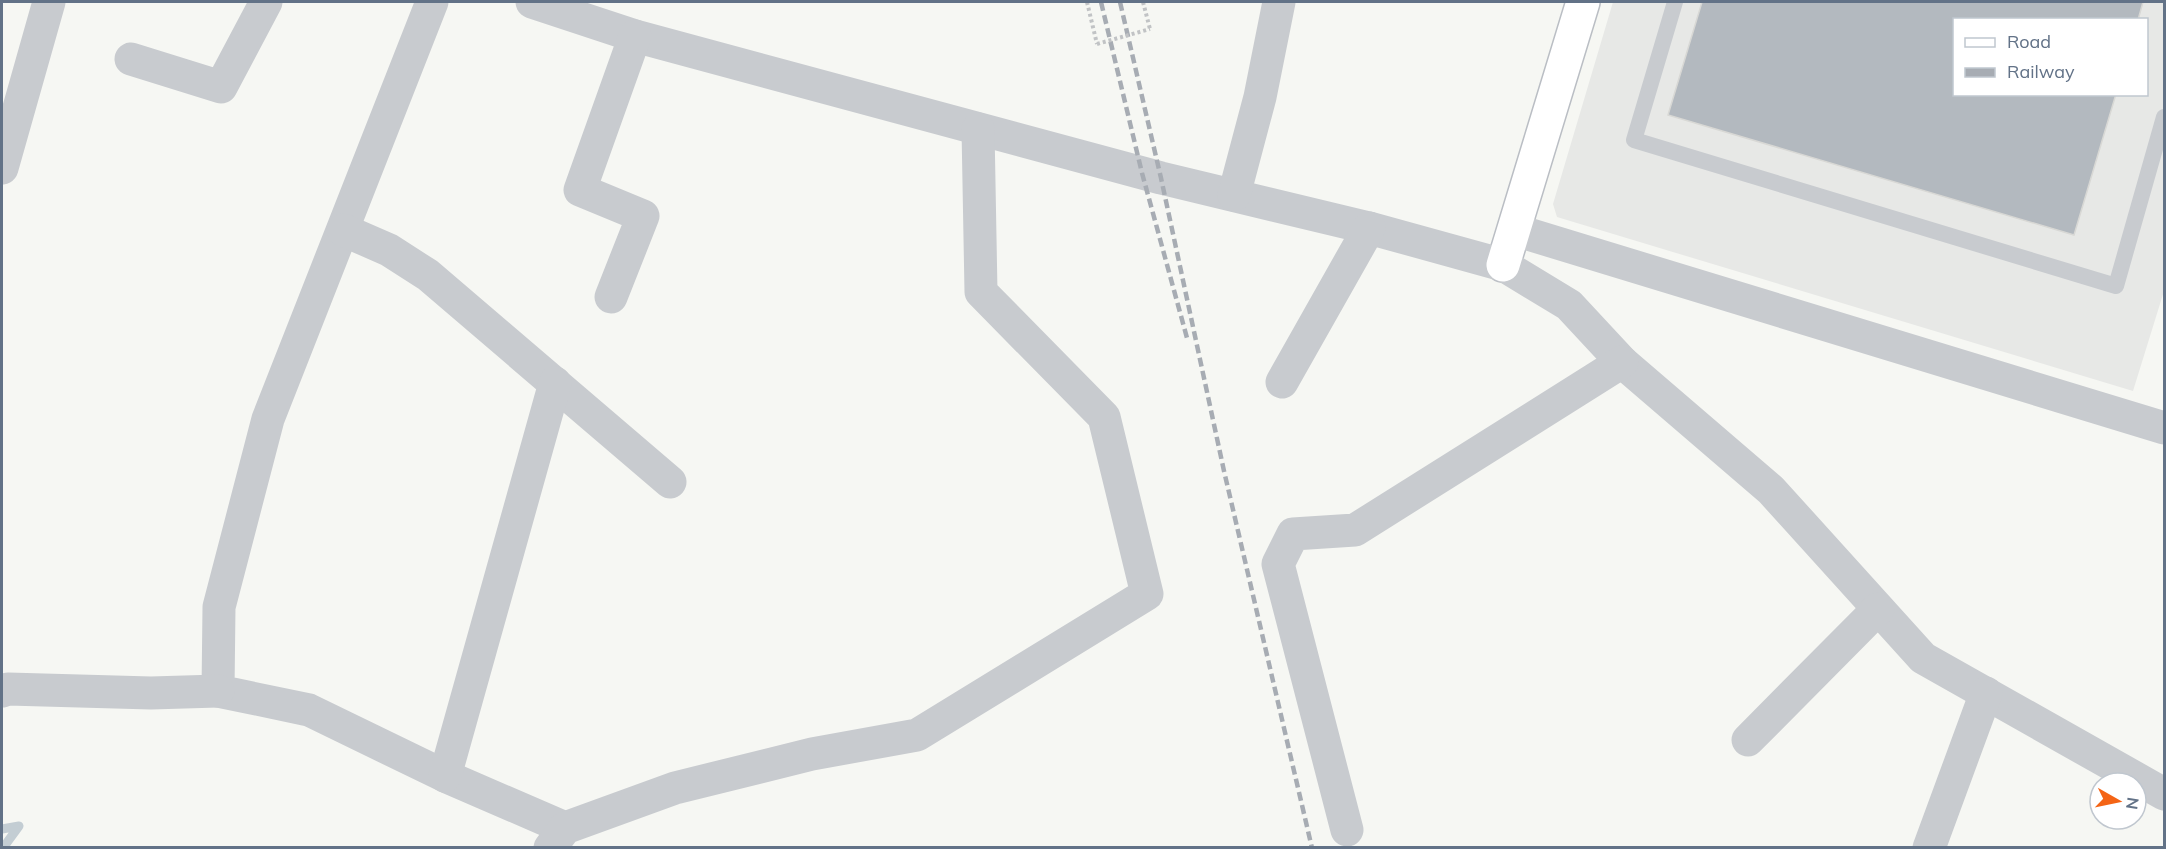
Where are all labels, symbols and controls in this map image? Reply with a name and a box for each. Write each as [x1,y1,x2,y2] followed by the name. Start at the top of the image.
[1953,18,2148,96] legend
[2007,30,2051,53] text: Road
[2007,60,2075,83] text: Railway
[2088,771,2148,831] north arrow
[2122,796,2144,811] text: N

